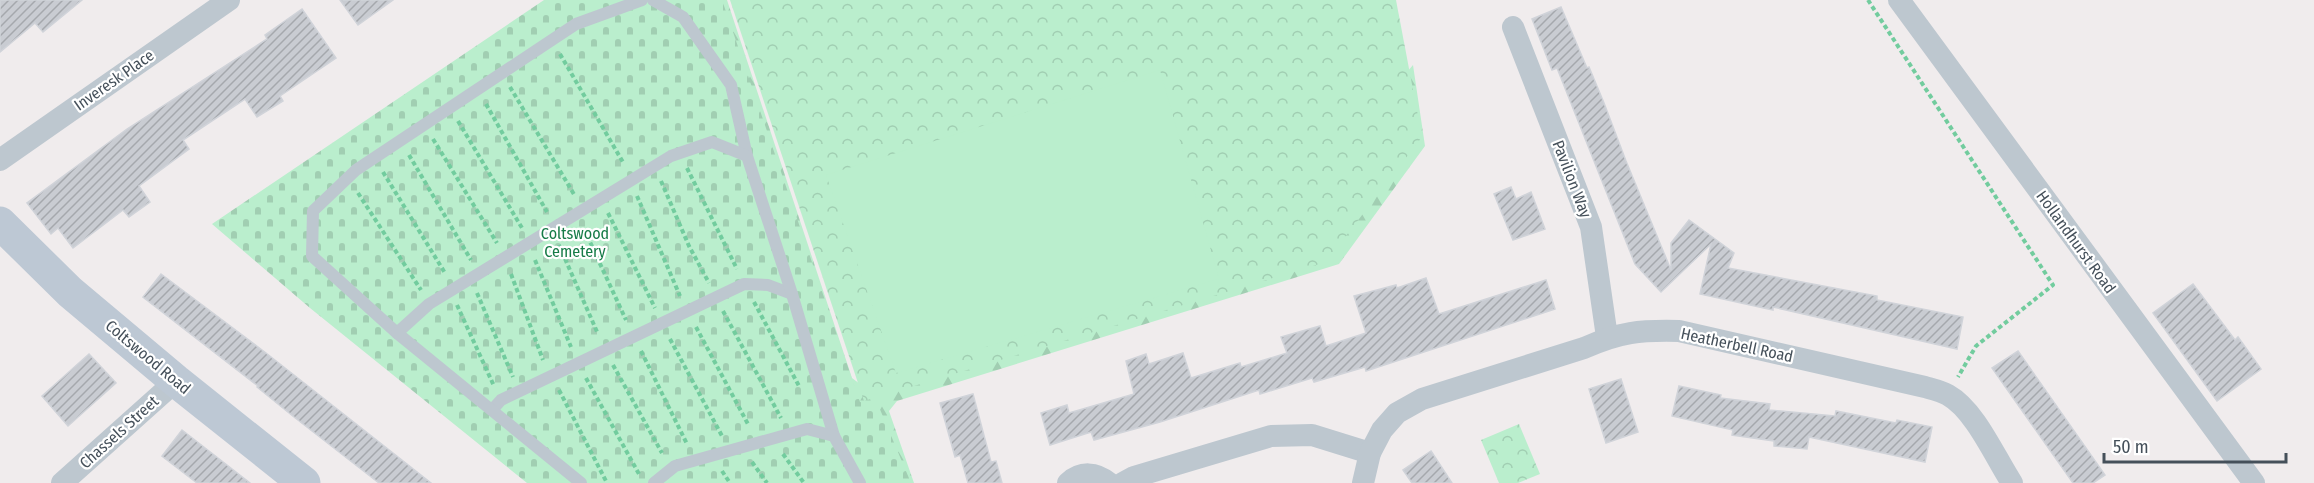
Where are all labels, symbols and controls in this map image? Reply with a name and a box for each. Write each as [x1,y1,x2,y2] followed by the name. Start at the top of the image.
[70,45,158,115] street label: Inveresk Place
[1549,138,1596,221] street label: Pavilion Way
[2032,187,2120,297] street label: Hollandhurst Road
[541,224,609,261] park label: Coltswood Cemetery
[102,316,194,398] street label: Coltswood Road
[1679,324,1795,366] street label: Heatherbell Road
[76,391,163,472] street label: Chassels Street
[2104,426,2286,464] scale bar
[2113,436,2149,458] text: 50 m

